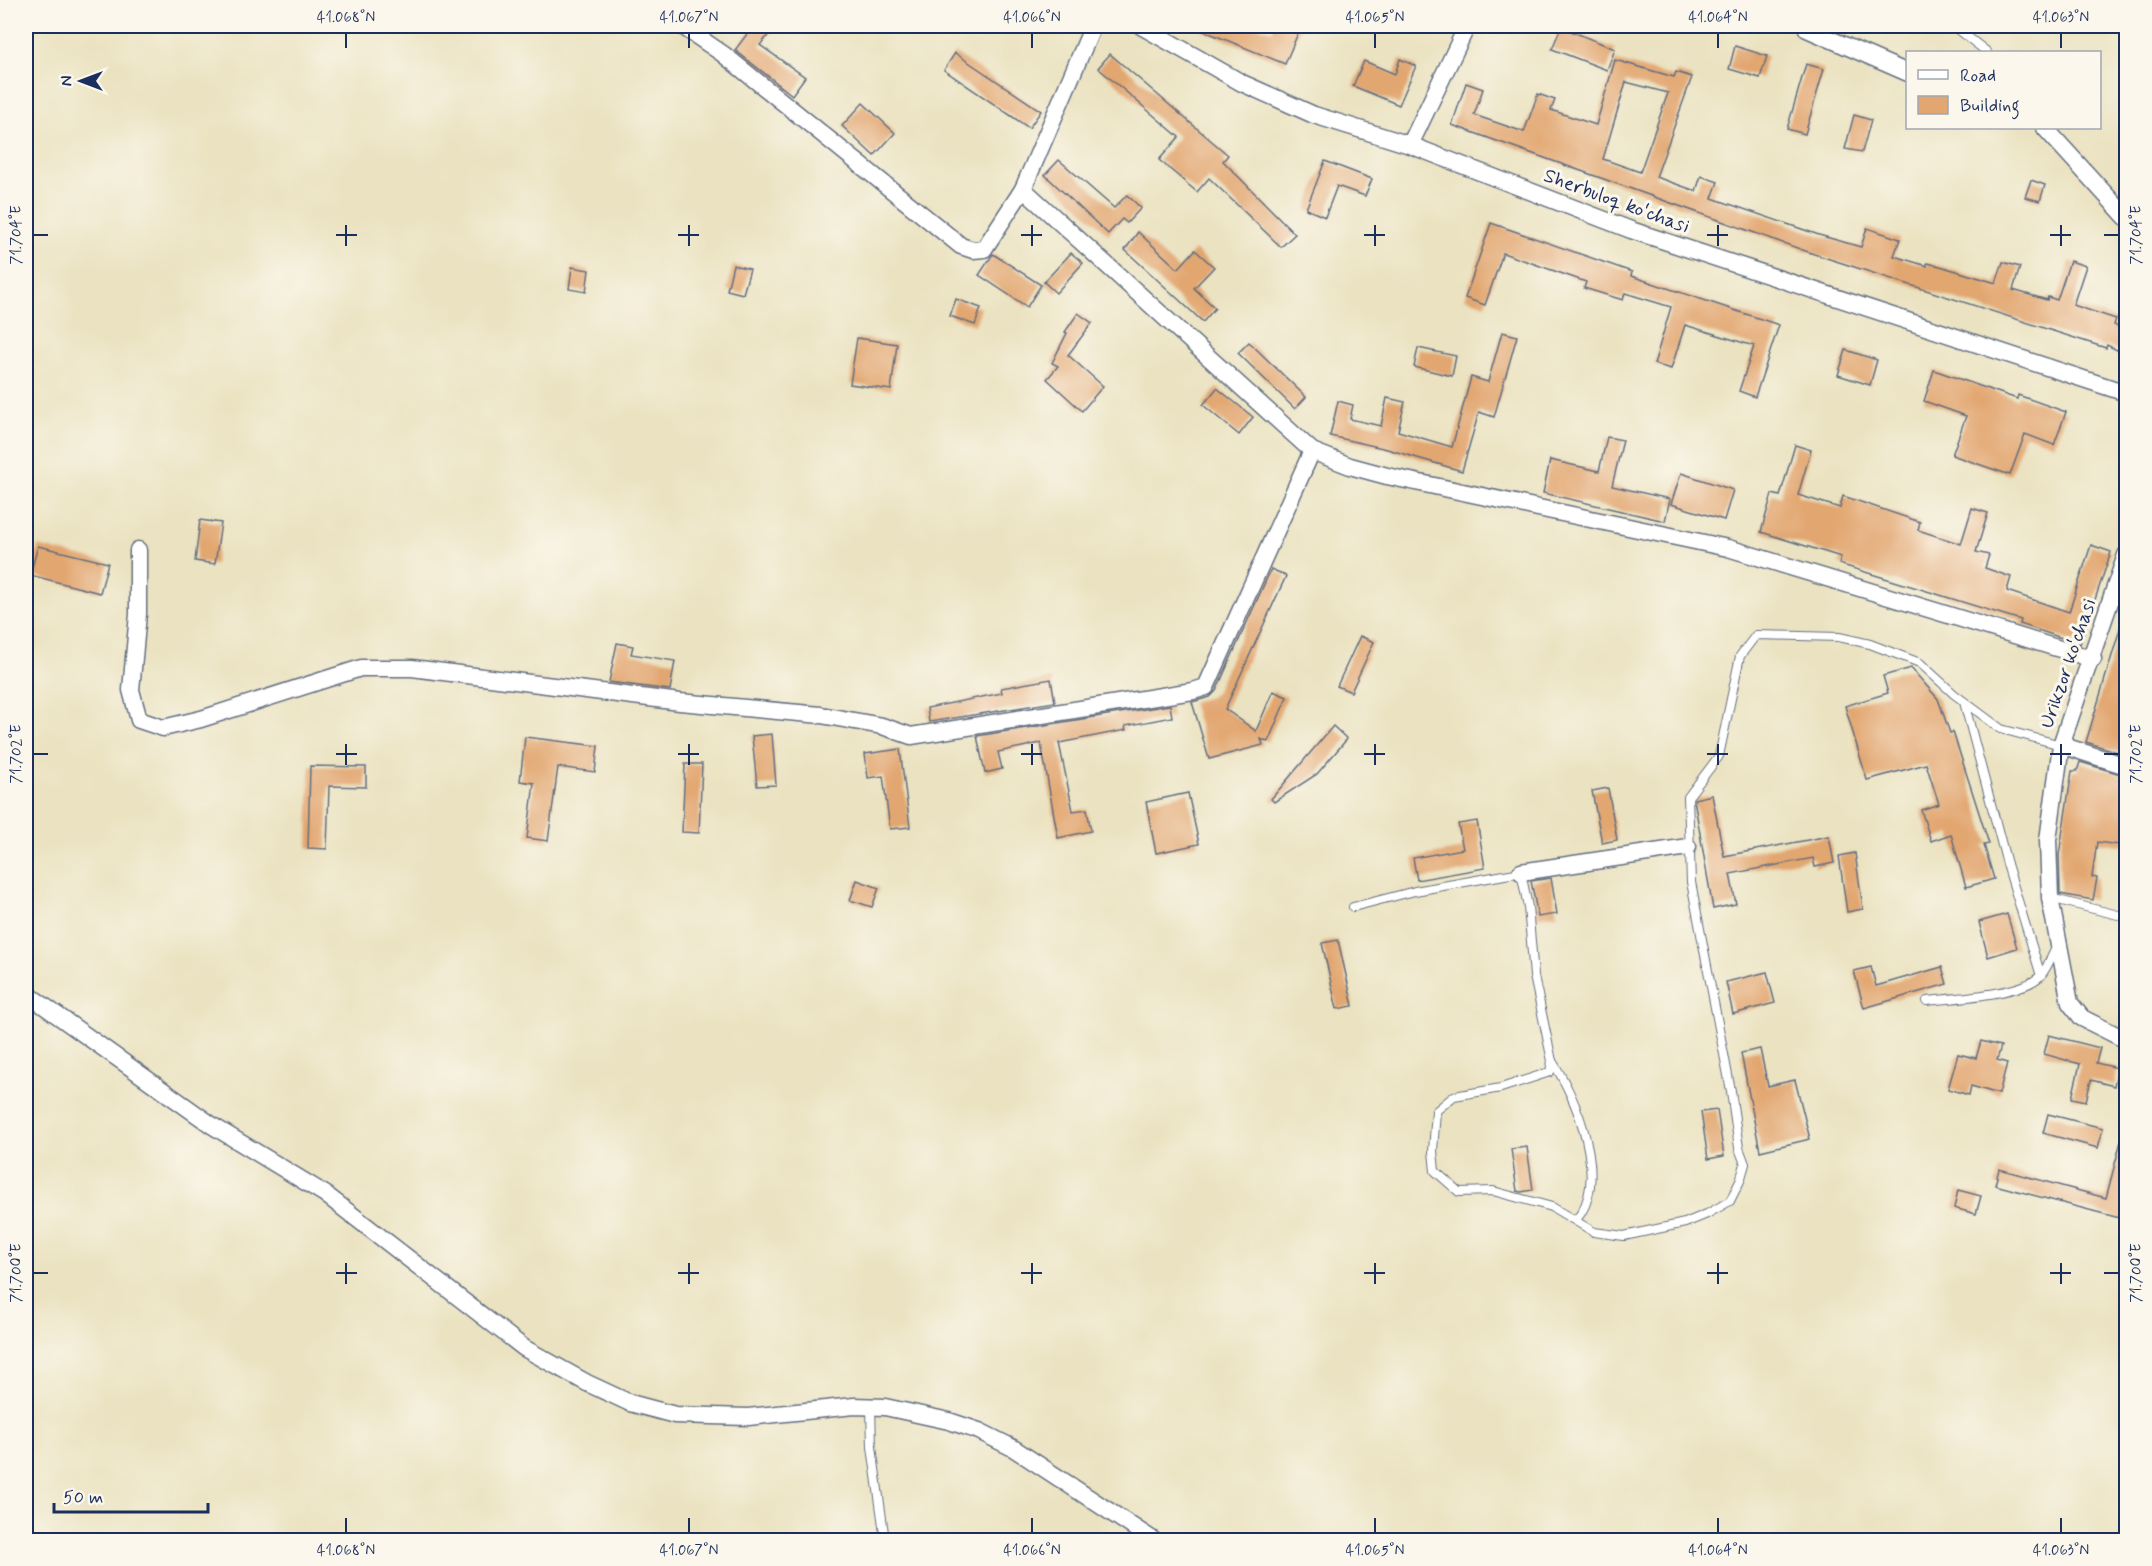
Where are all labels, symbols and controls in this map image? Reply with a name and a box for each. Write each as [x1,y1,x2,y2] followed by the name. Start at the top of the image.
[317,8,375,28] text: 41.068°N
[660,8,718,28] text: 41.067°N
[1003,8,1061,28] text: 41.066°N
[1346,8,1404,28] text: 41.065°N
[1688,8,1748,28] text: 41.064°N
[2033,8,2089,28] text: 41.063°N
[51,51,111,111] north arrow
[1906,51,2101,129] legend
[1960,64,1996,88] text: Road
[57,76,78,86] text: N
[1960,94,2020,120] text: Building
[1540,162,1693,240] street label: Sherbuloq koʻchasi
[7,205,27,265] text: 71.704°E
[2127,205,2147,265] text: 71.704°E
[2034,595,2103,732] street label: Urikzor koʻchasi
[7,724,27,784] text: 71.702°E
[2127,724,2147,784] text: 71.702°E
[7,1243,27,1303] text: 71.700°E
[2127,1243,2147,1303] text: 71.700°E
[54,1476,208,1514] scale bar
[63,1486,103,1510] text: 50 m
[317,1541,375,1561] text: 41.068°N
[660,1541,718,1561] text: 41.067°N
[1003,1541,1061,1561] text: 41.066°N
[1346,1541,1404,1561] text: 41.065°N
[1688,1541,1748,1561] text: 41.064°N
[2033,1541,2089,1561] text: 41.063°N

